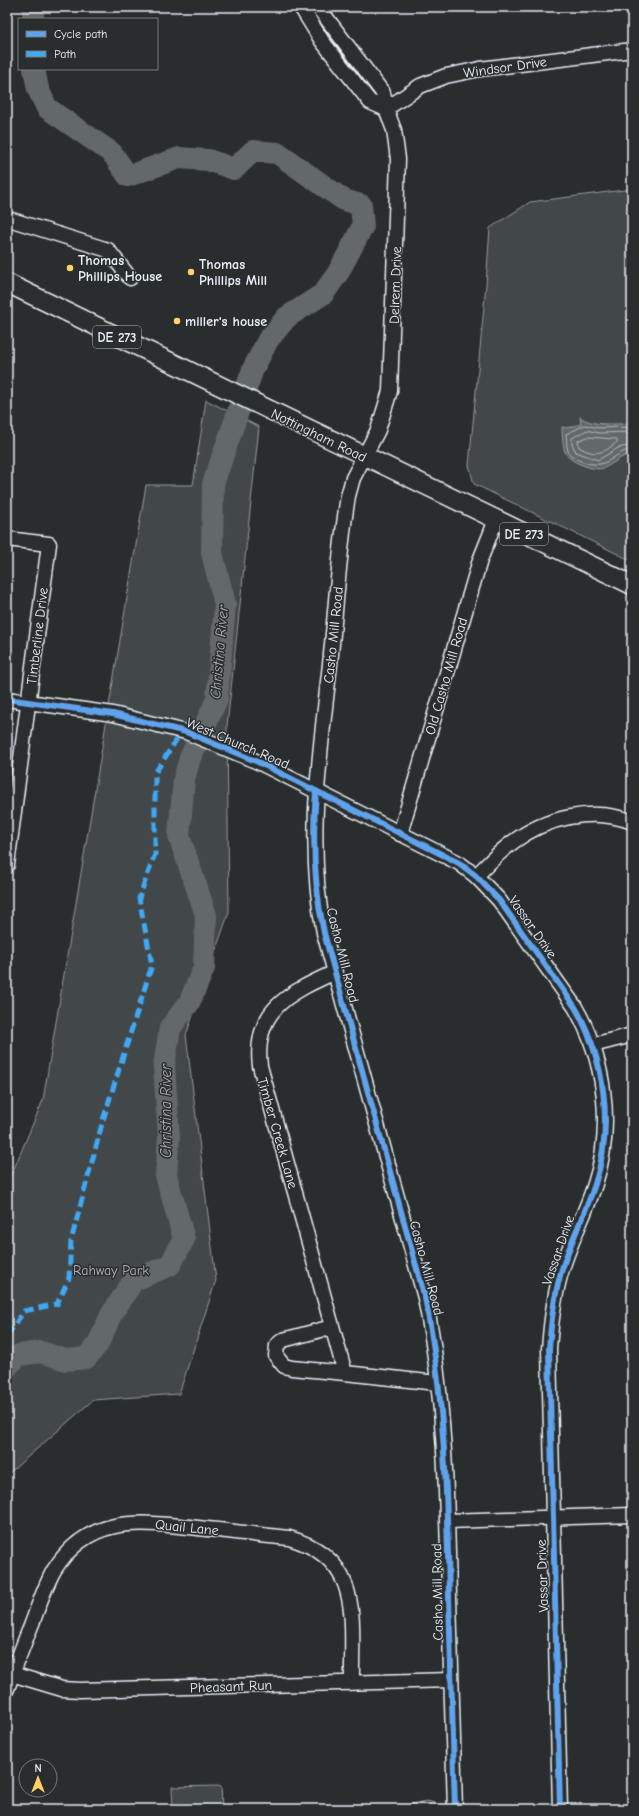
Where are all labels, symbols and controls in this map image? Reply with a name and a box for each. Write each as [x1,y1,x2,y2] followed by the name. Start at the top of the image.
[18,18,158,70] legend
[54,27,107,41] text: Cycle path
[54,47,76,61] text: Path
[462,53,548,82] street label: Windsor Drive
[386,246,405,324] street label: Delrem Drive
[78,252,162,285] place label: Thomas Phillips House
[199,256,267,289] place label: Thomas Phillips Mill
[65,263,75,273] marker: Thomas Phillips House
[186,267,196,277] marker: Thomas Phillips Mill
[185,313,267,330] place label: miller's house
[172,316,182,326] marker: miller's house
[93,326,141,348] road number: DE 273
[268,405,369,466] street label: Nottingham Road
[500,523,548,545] road number: DE 273
[23,586,52,686] street label: Timberline Drive
[320,586,347,684] street label: Casho Mill Road
[206,603,232,700] water label: Christina River
[422,615,471,737] street label: Old Casho Mill Road
[184,714,292,773] street label: West Church Road
[505,892,561,962] street label: Vassar Drive
[323,906,363,1004] street label: Casho Mill Road
[157,1063,175,1158] water label: Christina River
[254,1076,302,1191] street label: Timber Creek Lane
[539,1213,578,1288] street label: Vassar Drive
[406,1219,447,1317] street label: Casho Mill Road
[73,1262,149,1279] park label: Rahway Park
[154,1516,220,1539] street label: Quail Lane
[533,1539,552,1613] street label: Vassar Drive
[428,1543,447,1641] street label: Casho Mill Road
[190,1677,272,1696] street label: Pheasant Run
[18,1758,58,1798] north arrow
[34,1762,42,1775] text: N

